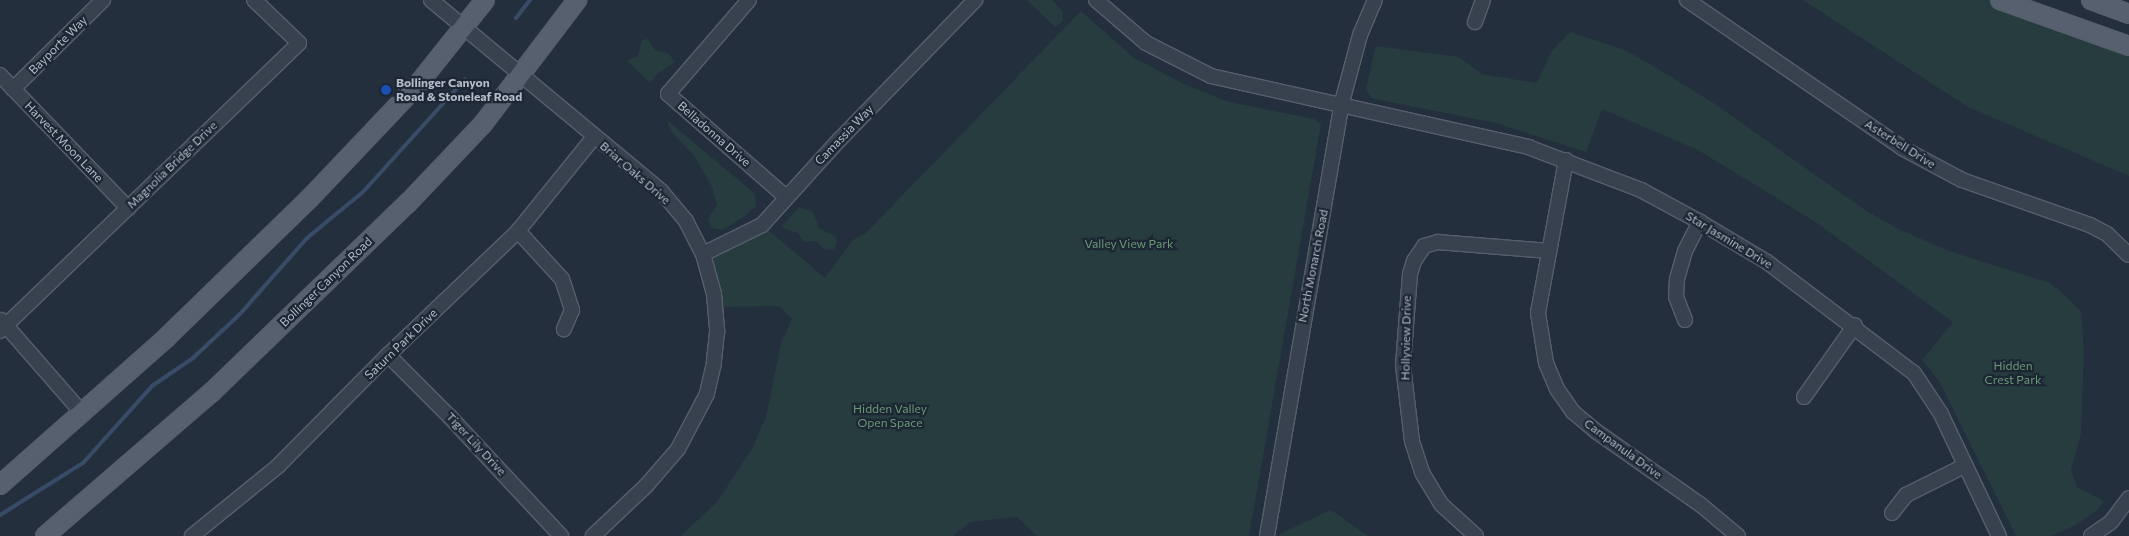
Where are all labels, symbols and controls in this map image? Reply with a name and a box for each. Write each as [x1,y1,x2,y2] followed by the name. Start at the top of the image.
[26,13,90,77] street label: Bayporte Way
[396,76,522,104] place label: Bollinger Canyon Road & Stoneleaf Road
[380,84,392,96] marker: Bollinger Canyon Road & Stoneleaf Road
[675,98,753,170] street label: Belladonna Drive
[22,99,106,185] street label: Harvest Moon Lane
[812,102,876,168] street label: Camassia Way
[1862,117,1938,171] street label: Asterbell Drive
[124,118,220,212] street label: Magnolia Bridge Drive
[597,139,673,207] street label: Briar Oaks Drive
[1295,208,1331,324] street label: North Monarch Road
[1683,208,1775,272] street label: Star Jasmine Drive
[277,234,375,330] street label: Bollinger Canyon Road
[1084,237,1174,251] park label: Valley View Park
[1398,295,1414,381] street label: Hollyview Drive
[362,306,440,382] street label: Saturn Park Drive
[1985,359,2041,387] park label: Hidden Crest Park
[853,402,927,430] park label: Hidden Valley Open Space
[443,409,509,479] street label: Tiger Lily Drive
[1581,416,1665,482] street label: Campanula Drive

